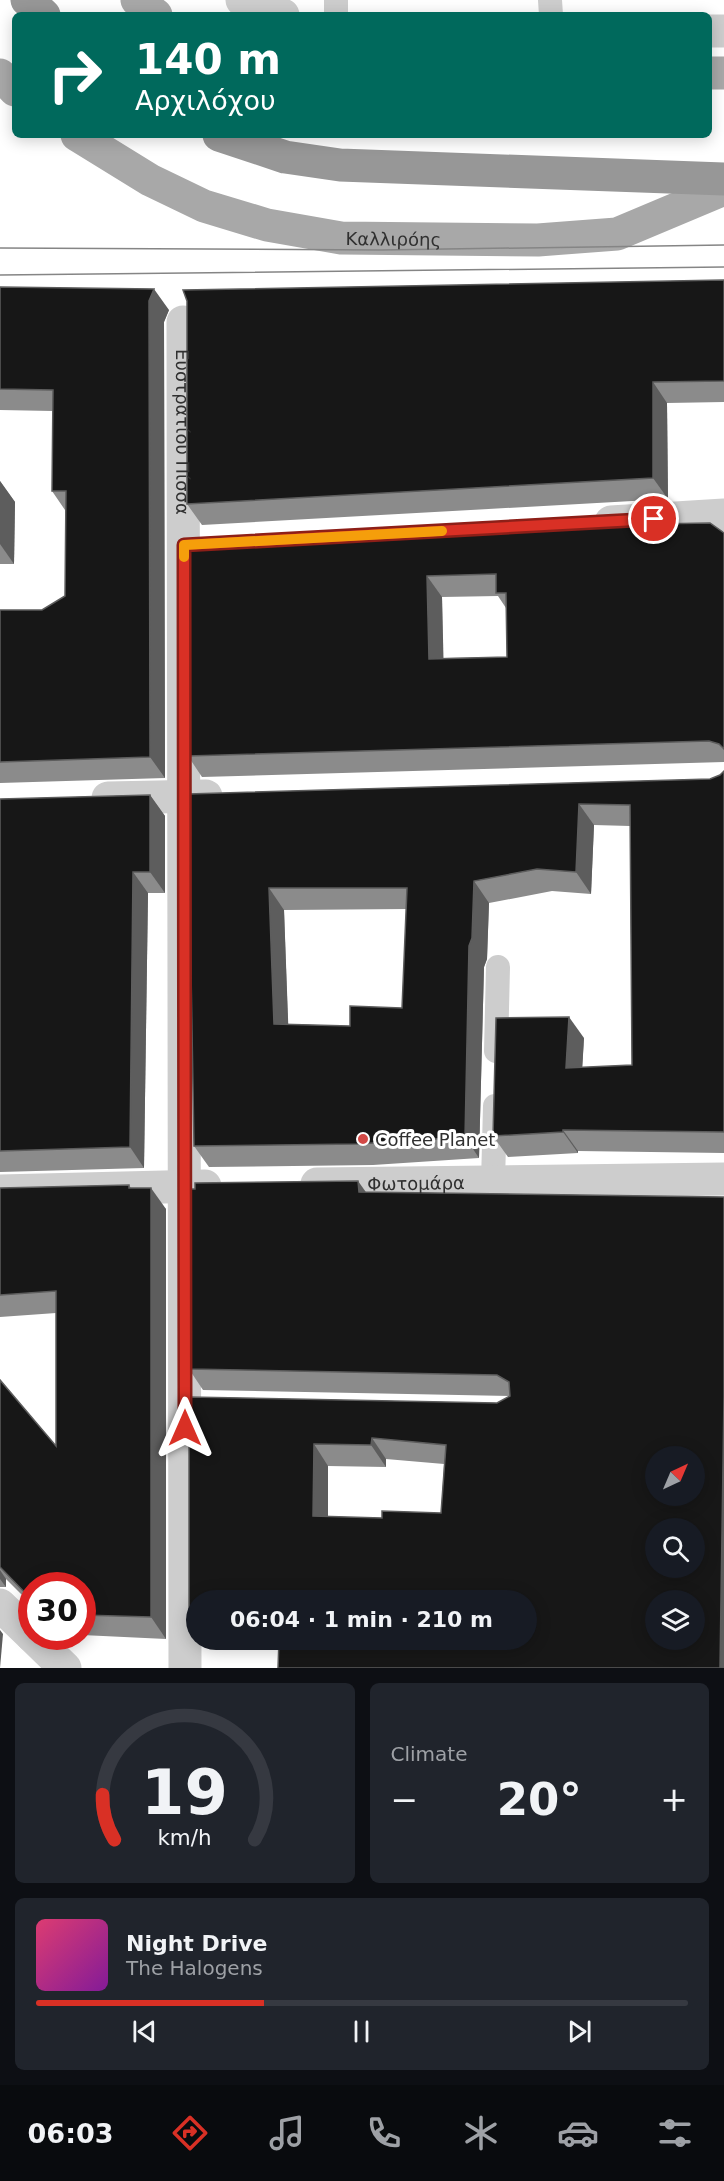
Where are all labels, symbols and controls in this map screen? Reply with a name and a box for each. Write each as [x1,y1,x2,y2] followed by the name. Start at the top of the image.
[135,35,281,84] text: 140 m
[36,36,114,114] icon: right
[135,85,276,116] text: Αρχιλόχου
[345,228,441,250] street label: Καλλιρόης
[173,349,194,515] street label: Ευστρατίου Πίσσα
[628,493,679,544] pin
[637,502,670,535] icon: arrive
[375,1129,495,1150] place label: Coffee Planet
[356,1132,370,1146] marker: Coffee Planet
[367,1172,465,1194] street label: Φωτομάρα
[153,1396,217,1460] position arrow
[645,1446,705,1506] north arrow
[645,1446,705,1650] map controls
[645,1518,705,1578] button: search
[18,1572,96,1650] speed limit sign: 30
[645,1590,705,1650] button: layers
[230,1607,493,1632] text: 06:04 · 1 min · 210 m
[391,1742,467,1766] text: Climate
[141,1756,228,1829] text: 19
[497,1773,582,1826] text: 20°
[391,1780,418,1819] text: −
[660,1780,688,1819] text: +
[158,1825,212,1850] text: km/h
[126,1931,267,1956] text: Night Drive
[126,1956,263,1980] text: The Halogens
[128,2015,161,2048] icon: previous
[345,2015,378,2048] icon: pause
[563,2015,596,2048] icon: next
[169,2112,211,2154] icon: directions
[266,2112,308,2154] icon: music
[363,2112,405,2154] icon: phone
[460,2112,502,2154] icon: climate
[557,2112,599,2154] icon: car
[654,2112,696,2154] icon: filters
[28,2118,114,2149] text: 06:03

